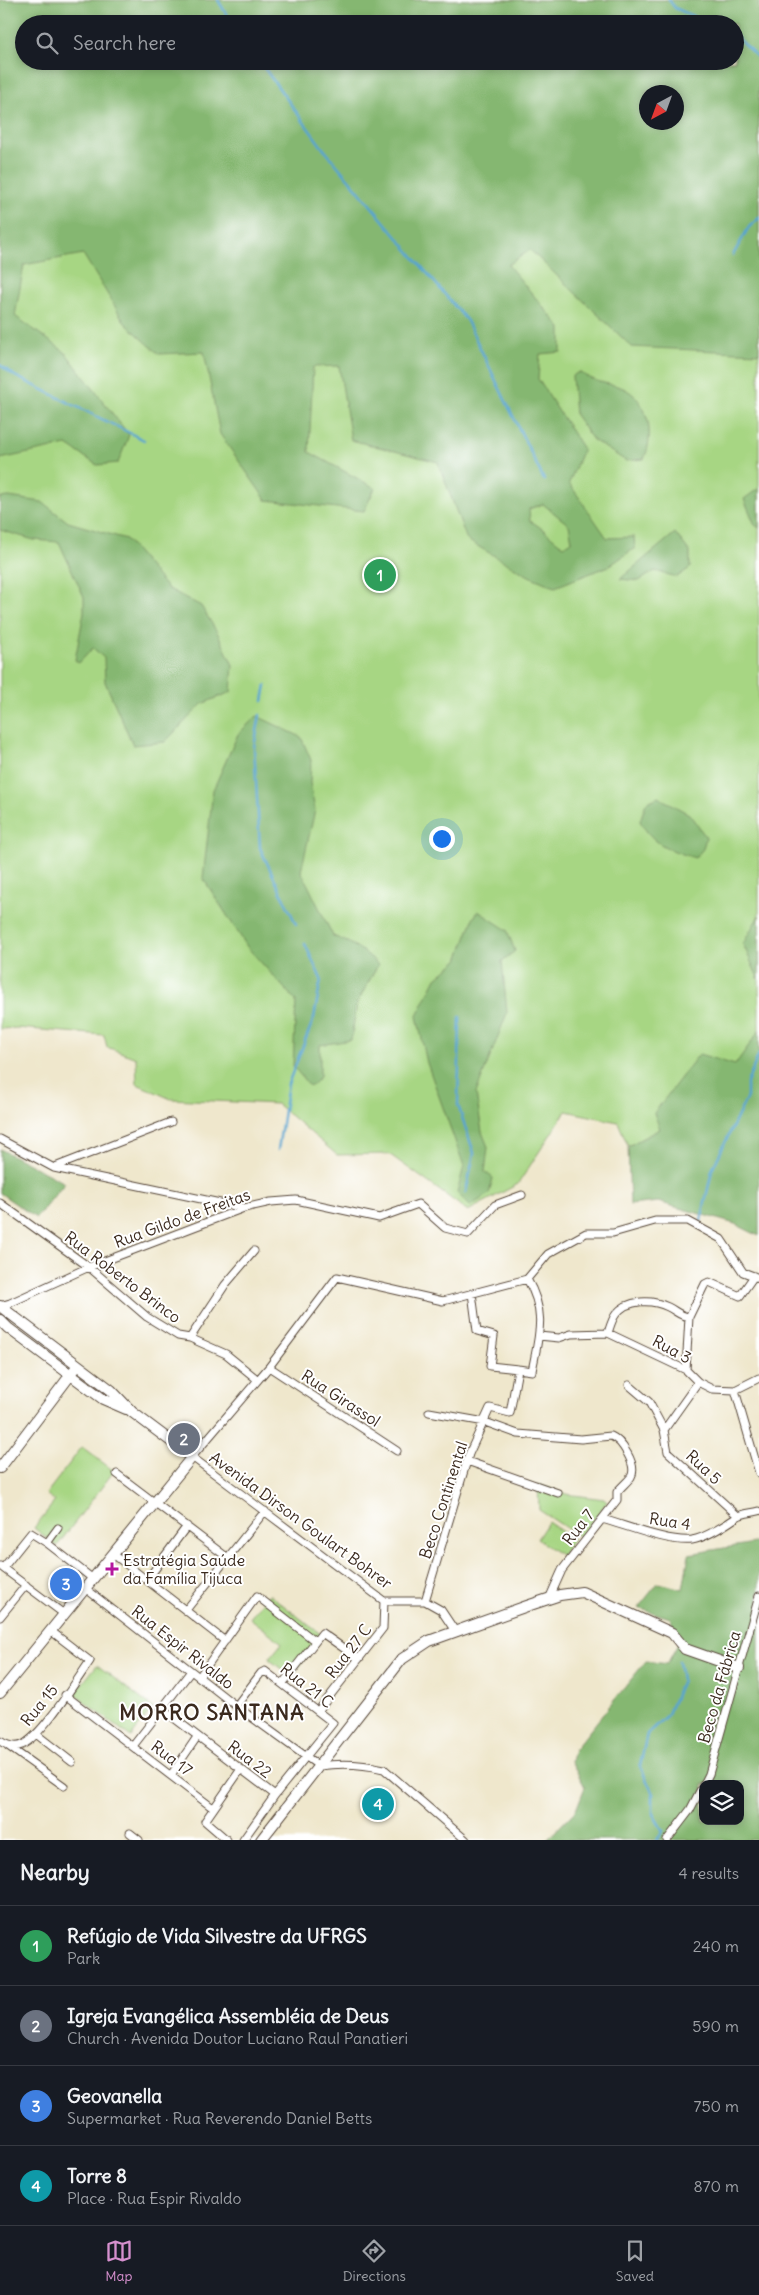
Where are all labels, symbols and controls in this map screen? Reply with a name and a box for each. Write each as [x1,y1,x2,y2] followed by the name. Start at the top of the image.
[15,15,744,70] search box
[33,29,61,57] icon: search
[73,31,176,55] text: Search here
[639,85,684,130] north arrow
[364,556,396,594] pin: 1
[429,826,455,852] your location
[111,1184,253,1252] street label: Rua Gildo de Freitas
[61,1227,185,1327] street label: Rua Roberto Brinco
[649,1330,695,1368] street label: Rua 3
[298,1365,384,1431] street label: Rua Girassol
[168,1420,200,1458] pin: 2
[415,1439,471,1561] street label: Beco Continental
[682,1446,726,1488] street label: Rua 5
[206,1447,397,1593] street label: Avenida Dirson Goulart Bohrer
[558,1505,598,1549] street label: Rua 7
[648,1508,692,1534] street label: Rua 4
[123,1550,245,1588] place label: Estratégia Saúde da Família Tijuca
[105,1562,119,1576] marker: Estratégia Saúde da Família Tijuca
[50,1565,82,1603] pin: 3
[128,1601,238,1693] street label: Rua Espir Rivaldo
[321,1620,375,1682] street label: Rua 27 C
[693,1629,745,1745] street label: Beco da Fábrica
[277,1658,337,1712] street label: Rua 21 C
[16,1680,62,1730] street label: Rua 15
[119,1699,305,1726] district label: MORRO SANTANA
[147,1736,197,1780] street label: Rua 17
[224,1736,276,1782] street label: Rua 22
[699,1780,744,1825] map controls
[699,1780,744,1825] button: layers
[362,1785,394,1823] pin: 4
[20,1859,90,1886] text: Nearby
[678,1863,739,1883] text: 4 results
[67,1924,367,1948] text: Refúgio de Vida Silvestre da UFRGS
[33,1936,39,1956] text: 1
[693,1936,739,1956] text: 240 m
[67,1948,100,1968] text: Park
[67,2004,389,2028] text: Igreja Evangélica Assembléia de Deus
[32,2016,40,2036] text: 2
[692,2016,739,2036] text: 590 m
[67,2028,408,2048] text: Church · Avenida Doutor Luciano Raul Panatieri
[67,2084,162,2108] text: Geovanella
[31,2096,41,2116] text: 3
[694,2096,739,2116] text: 750 m
[67,2108,372,2128] text: Supermarket · Rua Reverendo Daniel Betts
[67,2164,127,2188] text: Torre 8
[31,2176,41,2196] text: 4
[694,2176,739,2196] text: 870 m
[67,2188,242,2208] text: Place · Rua Espir Rivaldo
[105,2237,133,2285] tab: Map
[343,2237,406,2285] tab: Directions
[616,2237,654,2285] tab: Saved

